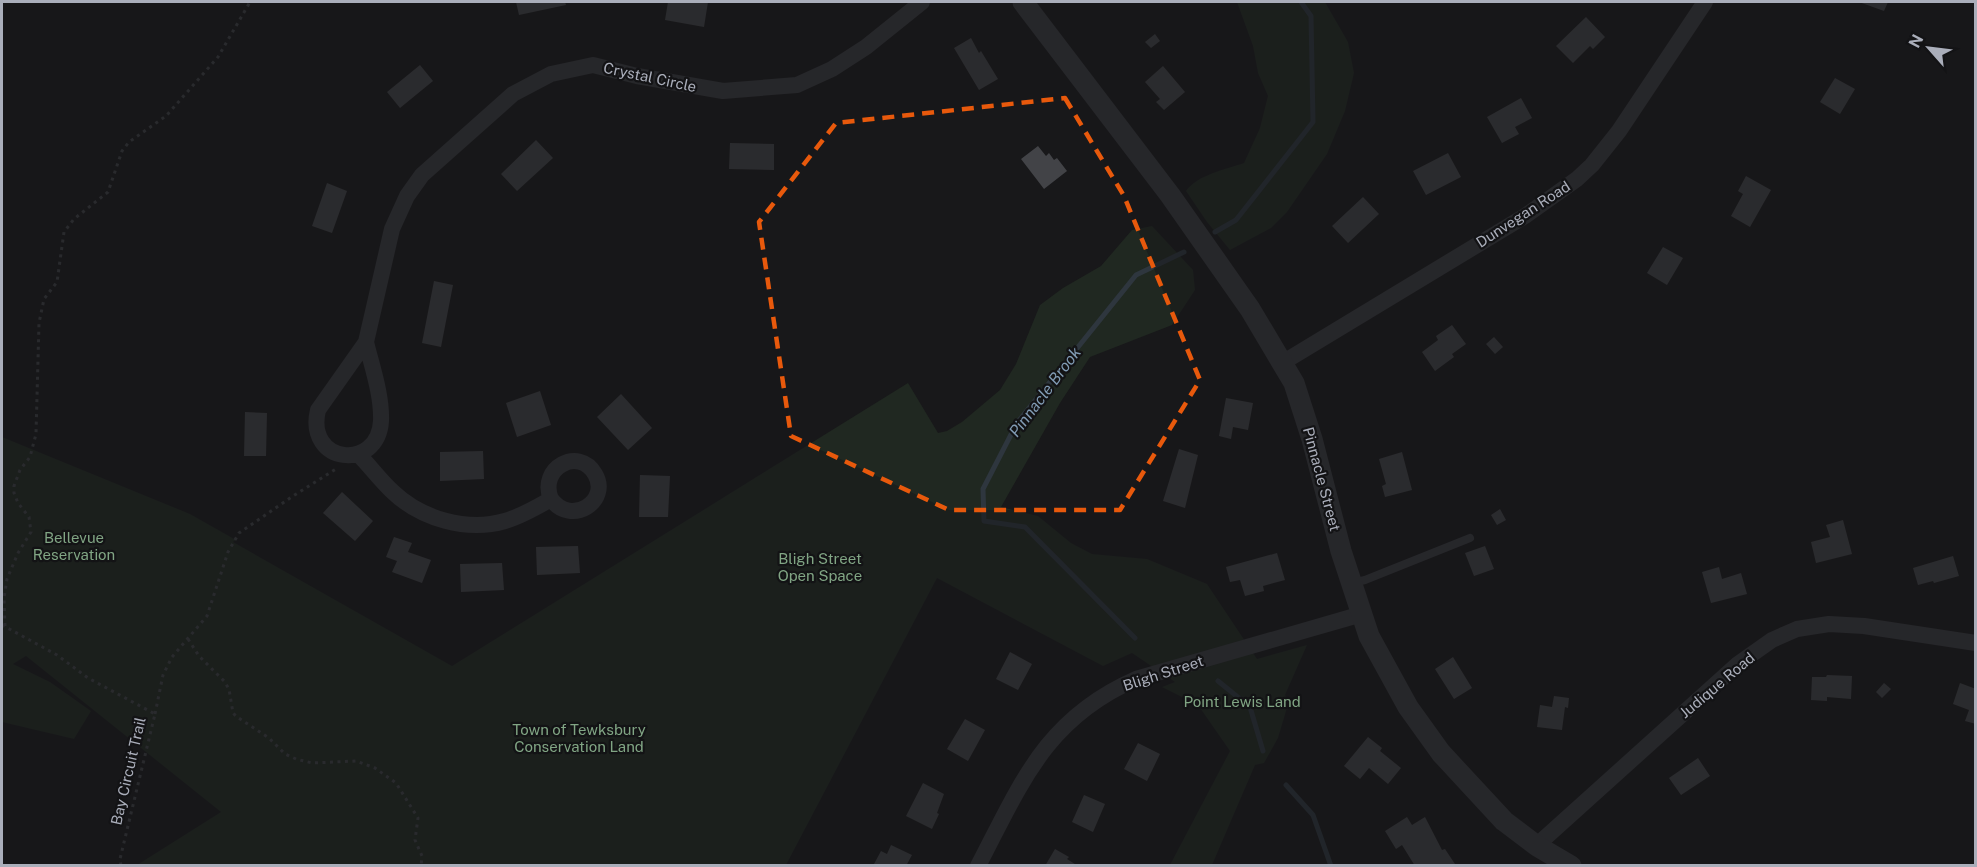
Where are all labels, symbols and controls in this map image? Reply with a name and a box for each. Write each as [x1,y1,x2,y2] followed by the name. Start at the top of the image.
[1899,18,1959,78] north arrow
[1905,31,1928,51] text: N
[602,59,698,95] street label: Crystal Circle
[1473,177,1573,251] street label: Dunvegan Road
[1005,343,1085,441] water label: Pinnacle Brook
[1300,425,1344,533] street label: Pinnacle Street
[33,529,115,563] park label: Bellevue Reservation
[778,550,862,584] park label: Bligh Street Open Space
[1676,649,1758,721] street label: Judique Road
[1121,652,1206,694] street label: Bligh Street
[1183,693,1301,710] park label: Point Lewis Land
[107,715,149,827] street label: Bay Circuit Trail
[512,721,646,755] park label: Town of Tewksbury Conservation Land

